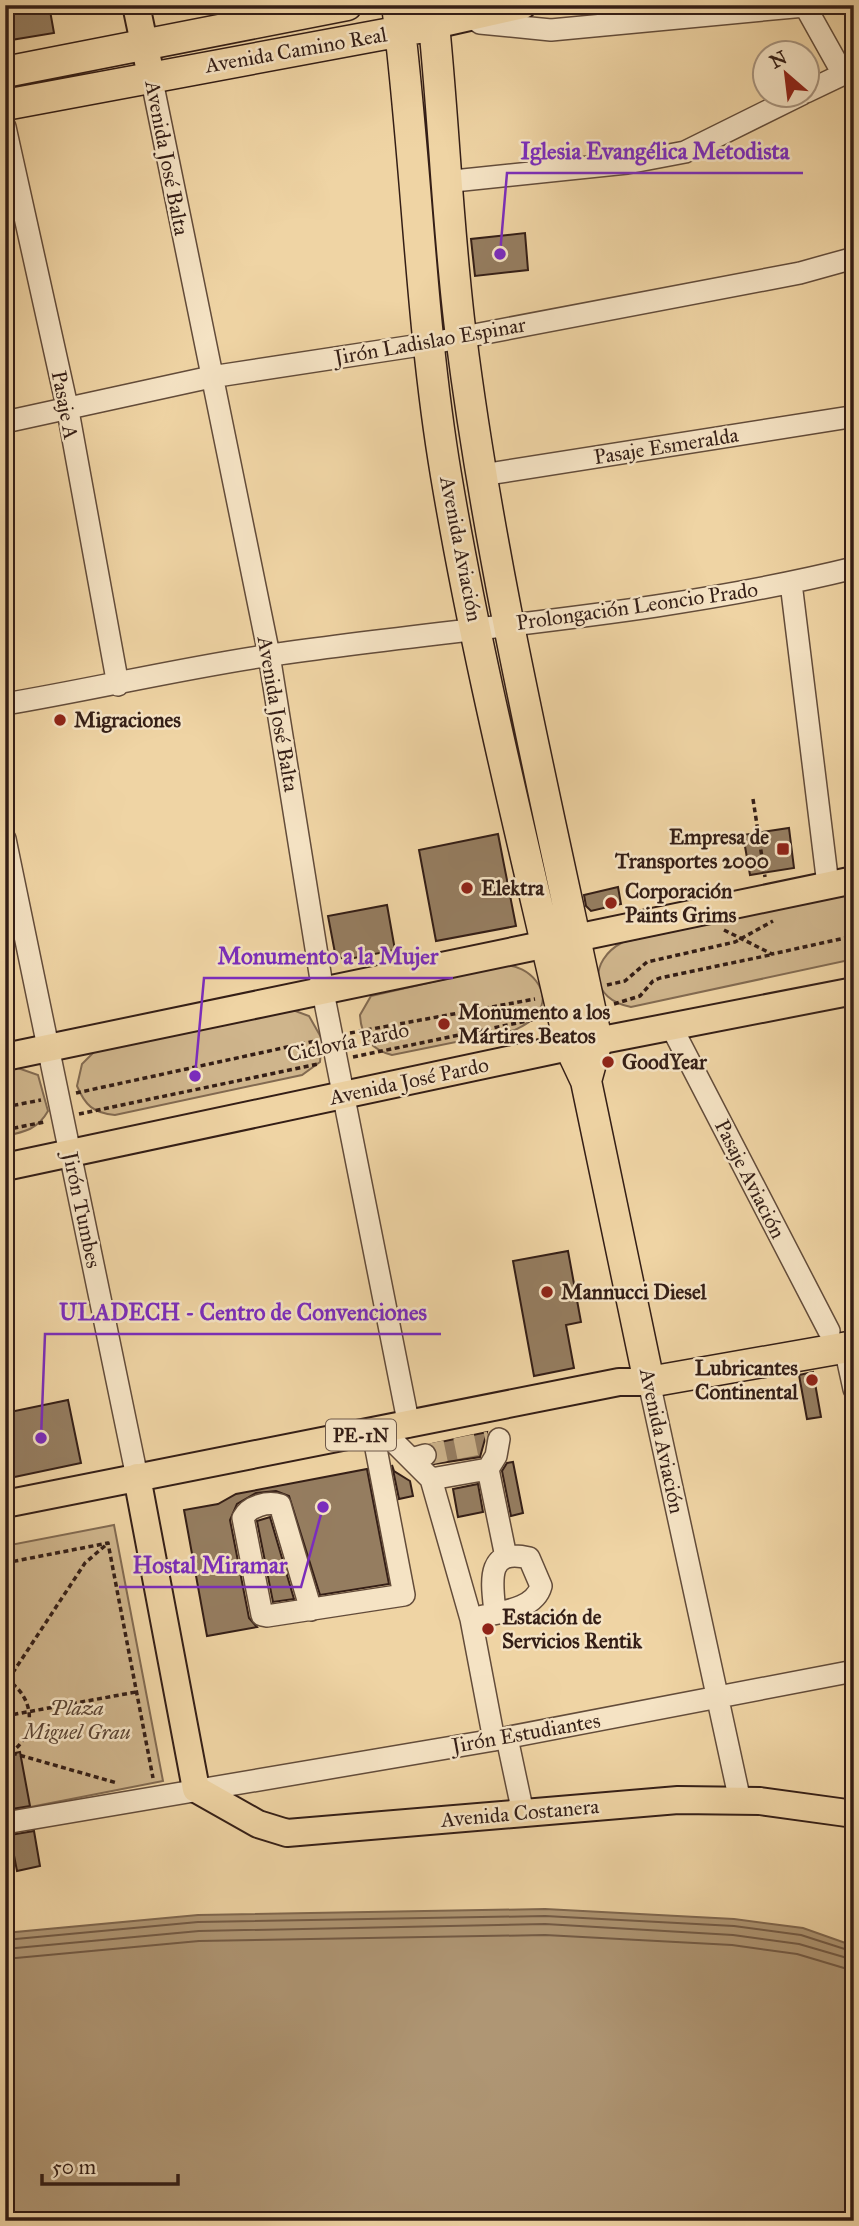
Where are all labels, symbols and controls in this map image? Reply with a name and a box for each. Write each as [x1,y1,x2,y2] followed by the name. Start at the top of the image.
[202,21,389,79] street label: Avenida Camino Real
[750,38,820,108] north arrow
[766,45,791,73] text: N
[139,77,195,238] street label: Avenida José Balta
[507,129,803,173] callout: Iglesia Evangélica Metodista
[521,137,791,166] text: Iglesia Evangélica Metodista
[330,311,528,371] street label: Jirón Ladislao Espinar
[46,368,84,442] street label: Pasaje A
[592,422,740,470] street label: Pasaje Esmeralda
[434,473,488,624] street label: Avenida Aviación
[514,576,760,636] street label: Prolongación Leoncio Prado
[251,633,304,794] street label: Avenida José Balta
[74,707,181,733] place label: Migraciones
[52,712,68,728] marker: Migraciones
[614,824,769,874] place label: Empresa de Transportes 2000
[775,841,791,857] marker: Empresa de Transportes 2000
[481,875,545,901] place label: Elektra
[625,878,737,928] place label: Corporación Paints Grims
[459,880,475,896] marker: Elektra
[603,895,619,911] marker: Corporación Paints Grims
[204,934,453,978] callout: Monumento a la Mujer
[218,942,439,971] text: Monumento a la Mujer
[458,999,611,1049] place label: Monumento a los Mártires Beatos
[285,1016,412,1068] street label: Ciclovía Pardo
[436,1016,452,1032] marker: Monumento a los Mártires Beatos
[622,1049,708,1075] place label: GoodYear
[326,1051,491,1111] street label: Avenida José Pardo
[600,1054,616,1070] marker: GoodYear
[709,1115,791,1243] street label: Pasaje Aviación
[57,1148,107,1270] street label: Jirón Tumbes
[561,1279,708,1305] place label: Mannucci Diesel
[539,1284,555,1300] marker: Mannucci Diesel
[45,1290,441,1334] callout: ULADECH - Centro de Convenciones
[59,1298,428,1326] text: ULADECH - Centro de Convenciones
[695,1355,799,1405] place label: Lubricantes Continental
[634,1365,690,1516] street label: Avenida Aviación
[804,1372,820,1388] marker: Lubricantes Continental
[326,1420,396,1450] road number: PE-1N
[119,1543,301,1587] callout: Hostal Miramar
[133,1551,288,1579] text: Hostal Miramar
[502,1604,643,1654] place label: Estación de Servicios Rentik
[480,1621,496,1637] marker: Estación de Servicios Rentik
[21,1695,131,1745] park label: Plaza Miguel Grau
[448,1707,602,1759] street label: Jirón Estudiantes
[439,1793,600,1833] street label: Avenida Costanera
[42,2142,178,2186] scale bar
[52,2154,97,2180] text: 50 m

